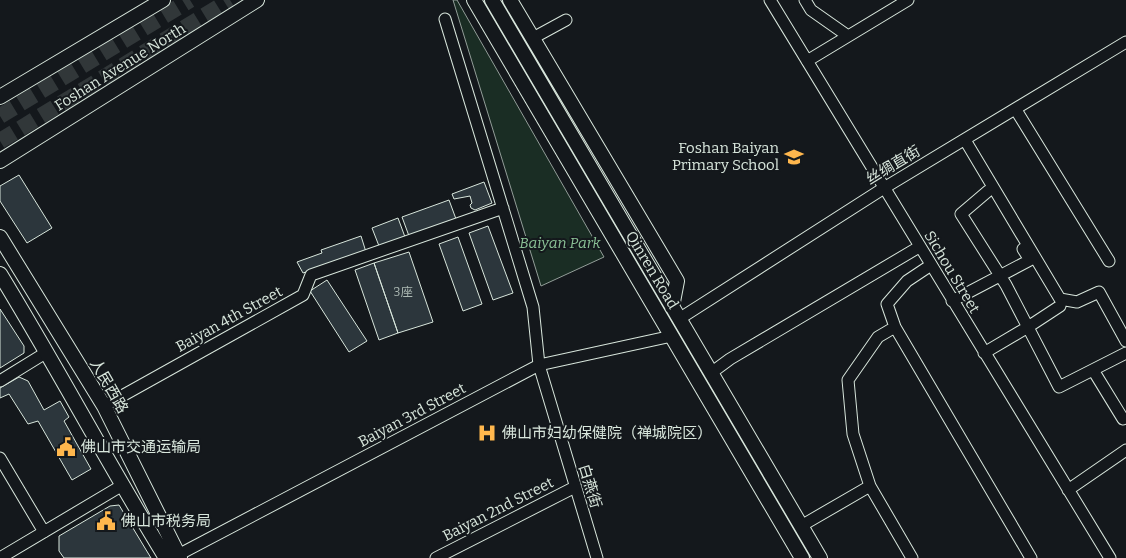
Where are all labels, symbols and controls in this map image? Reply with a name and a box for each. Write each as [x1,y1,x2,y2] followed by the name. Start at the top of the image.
[51,19,189,115] street label: Foshan Avenue North
[672,139,780,174] place label: Foshan Baiyan Primary School
[863,142,923,188] street label: 丝绸直街
[783,146,805,168] school or university icon: Foshan Baiyan Primary School
[920,227,984,317] street label: Sichou Street
[622,228,682,312] street label: Qinren Road
[519,234,602,252] park label: Baiyan Park
[173,282,286,356] street label: Baiyan 4th Street
[394,285,412,299] house number: 3座
[86,356,132,416] street label: 人民西路
[355,379,469,451] street label: Baiyan 3rd Street
[476,422,498,444] hospital icon: 佛山市妇幼保健院（禅城院区）
[502,424,712,442] place label: 佛山市妇幼保健院（禅城院区）
[55,436,77,458] public building icon: 佛山市交通运输局
[81,438,201,456] place label: 佛山市交通运输局
[575,462,605,510] street label: 白燕街
[440,473,557,545] street label: Baiyan 2nd Street
[95,510,117,532] public building icon: 佛山市税务局
[121,512,211,530] place label: 佛山市税务局

